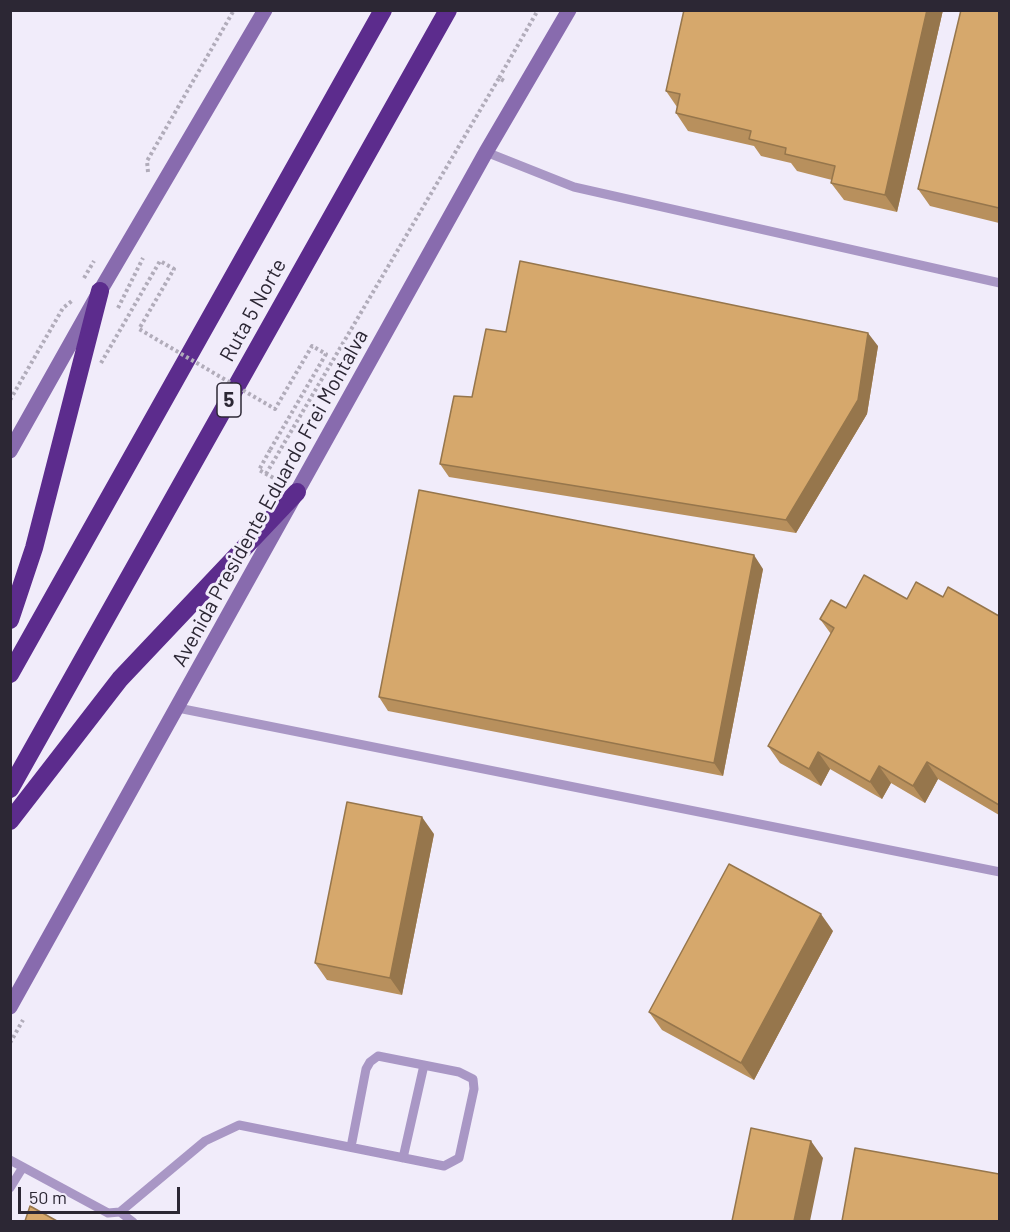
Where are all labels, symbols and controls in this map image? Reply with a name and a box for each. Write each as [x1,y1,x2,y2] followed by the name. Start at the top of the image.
[214,254,292,366] street label: Ruta 5 Norte
[167,325,373,671] street label: Avenida Presidente Eduardo Frei Montalva
[217,383,241,417] road number: 5
[21,1175,183,1213] scale bar
[29,1186,67,1208] text: 50 m

